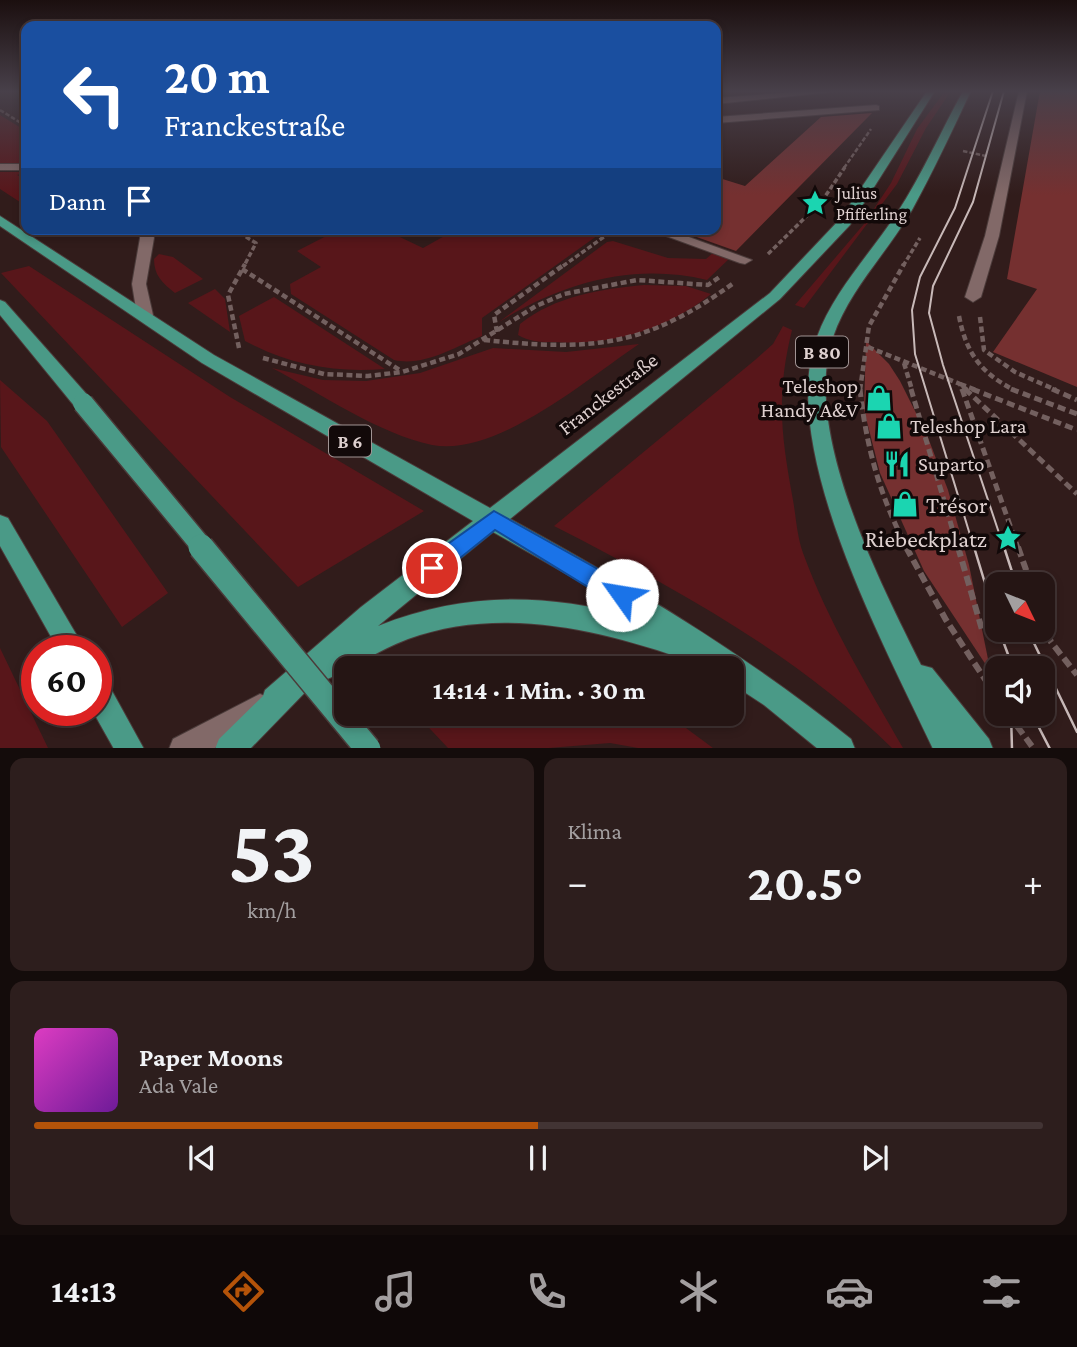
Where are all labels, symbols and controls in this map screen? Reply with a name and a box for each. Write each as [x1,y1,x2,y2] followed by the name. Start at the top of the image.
[49,49,140,140] icon: left
[164,49,270,104] text: 20 m
[164,107,345,143] text: Franckestraße
[120,182,158,220] icon: arrive
[834,183,908,224] place label: Julius Pfifferling
[49,187,106,216] text: Dann
[800,188,830,218] place icon: Julius Pfifferling
[796,336,848,368] road number: B 80
[554,348,662,440] street label: Franckestraße
[761,374,858,422] place label: Teleshop Handy A&V
[864,383,894,413] shop icon: Teleshop Handy A&V
[874,411,904,441] shop icon: Teleshop Lara
[910,414,1027,438] place label: Teleshop Lara
[329,426,371,456] road number: B 6
[882,449,912,479] restaurant icon: Suparto
[918,452,984,476] place label: Suparto
[890,489,920,519] shop icon: Trésor
[926,491,988,518] place label: Trésor
[993,523,1023,553] place icon: Riebeckplatz
[865,525,987,552] place label: Riebeckplatz
[402,538,462,598] pin
[413,549,451,587] icon: arrive
[585,558,659,632] position arrow
[985,572,1055,642] north arrow
[985,572,1055,726] map controls
[21,635,112,726] speed limit sign: 60
[985,656,1055,726] button: sound
[433,676,645,705] text: 14:14 · 1 Min. · 30 m
[228,800,315,902] text: 53
[568,818,622,844] text: Klima
[747,853,863,911] text: 20.5°
[568,861,588,903] text: −
[1023,861,1043,903] text: +
[247,897,297,923] text: km/h
[139,1043,283,1072] text: Paper Moons
[139,1072,218,1098] text: Ada Vale
[183,1139,221,1177] icon: previous
[519,1139,557,1177] icon: pause
[856,1139,894,1177] icon: next
[219,1267,268,1316] icon: directions
[371,1267,420,1316] icon: music
[522,1267,571,1316] icon: phone
[674,1267,723,1316] icon: climate
[825,1267,874,1316] icon: car
[977,1267,1026,1316] icon: filters
[51,1273,117,1309] text: 14:13

